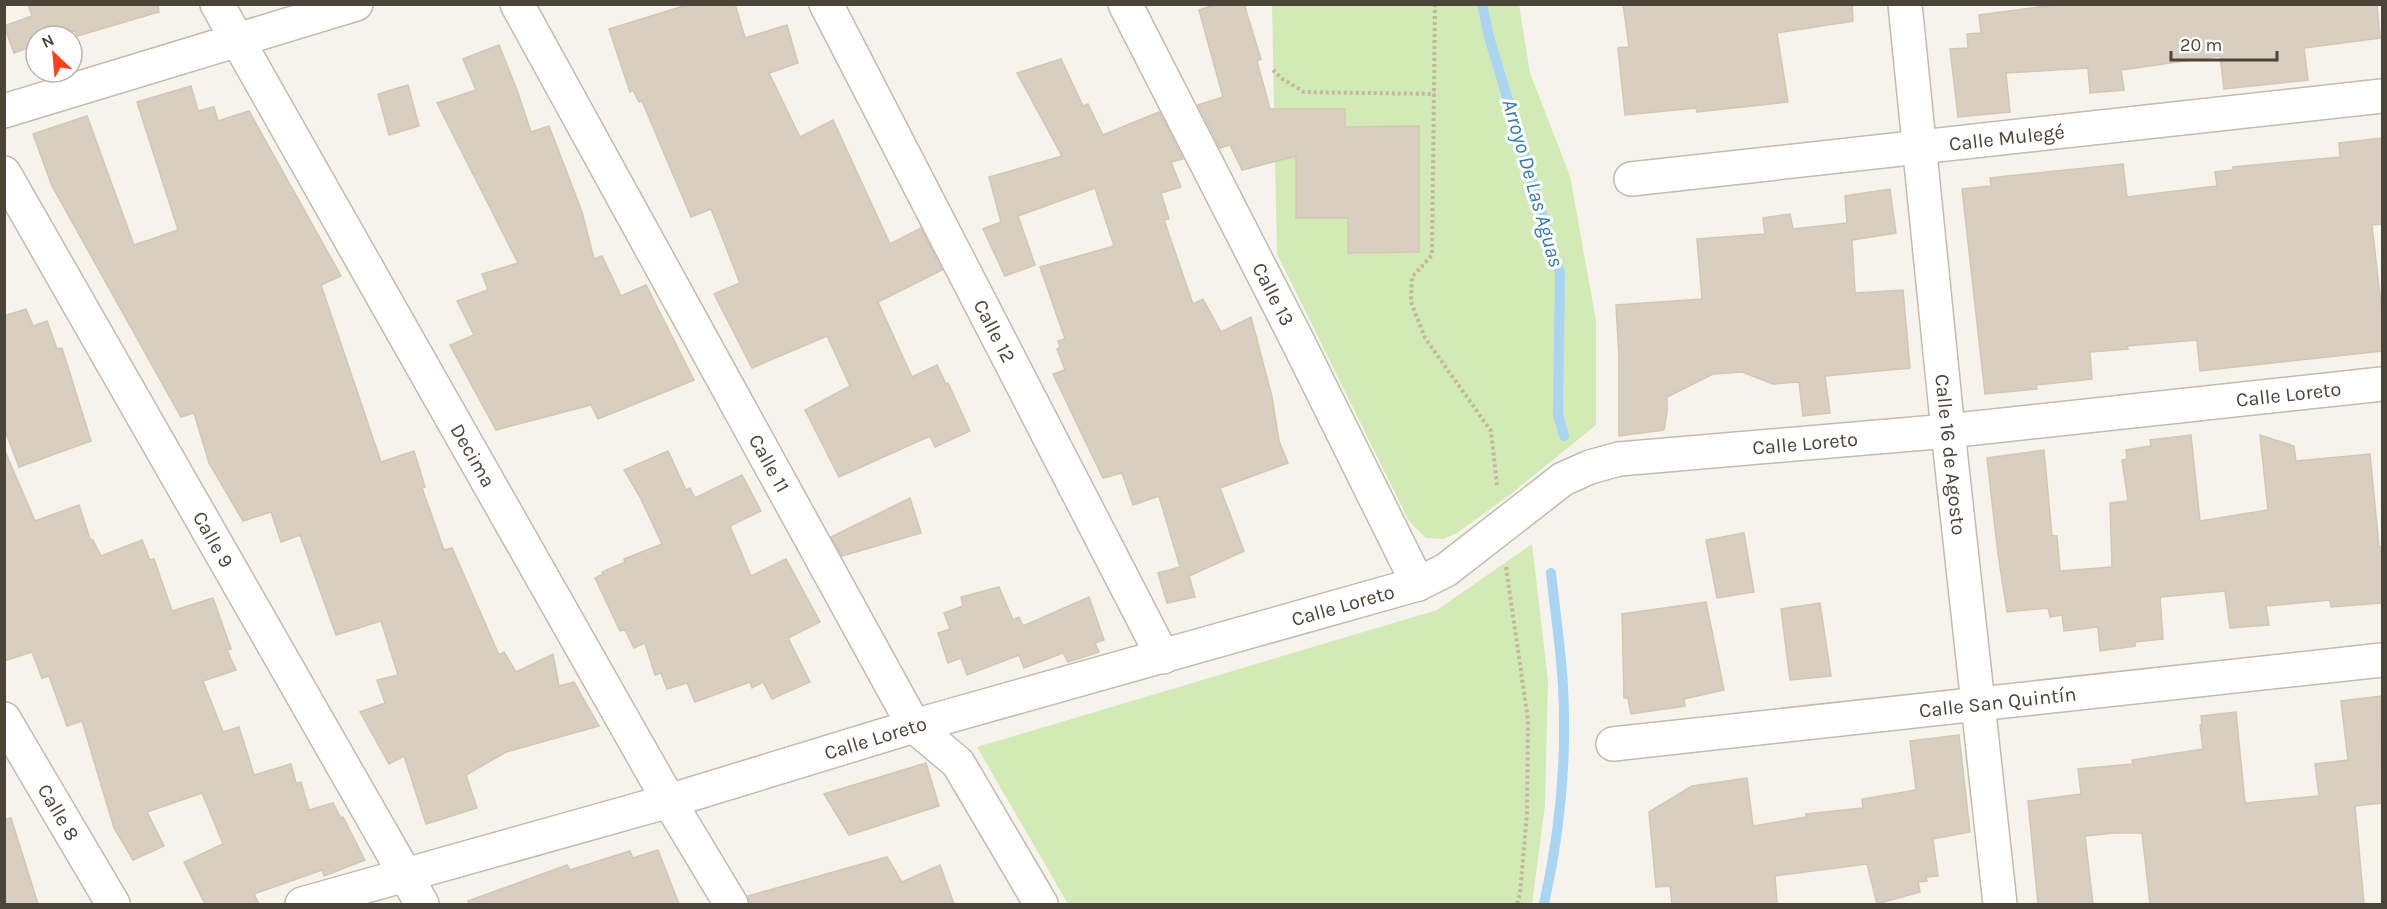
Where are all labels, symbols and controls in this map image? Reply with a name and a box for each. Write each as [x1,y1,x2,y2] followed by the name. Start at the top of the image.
[24,24,84,84] north arrow
[2171,24,2278,62] scale bar
[38,30,57,52] text: N
[2180,34,2222,56] text: 20 m
[1498,96,1568,270] water label: Arroyo De Las Aguas
[1948,120,2066,155] street label: Calle Mulegé
[1248,259,1299,330] street label: Calle 13
[969,296,1021,366] street label: Calle 12
[1931,373,1971,536] street label: Calle 16 de Agosto
[2235,377,2342,411] street label: Calle Loreto
[446,420,500,491] street label: Decima
[1751,427,1859,459] street label: Calle Loreto
[744,430,795,496] street label: Calle 11
[188,507,239,572] street label: Calle 9
[1289,580,1397,631] street label: Calle Loreto
[1918,682,2078,722] street label: Calle San Quintín
[821,712,929,764] street label: Calle Loreto
[33,780,84,845] street label: Calle 8

